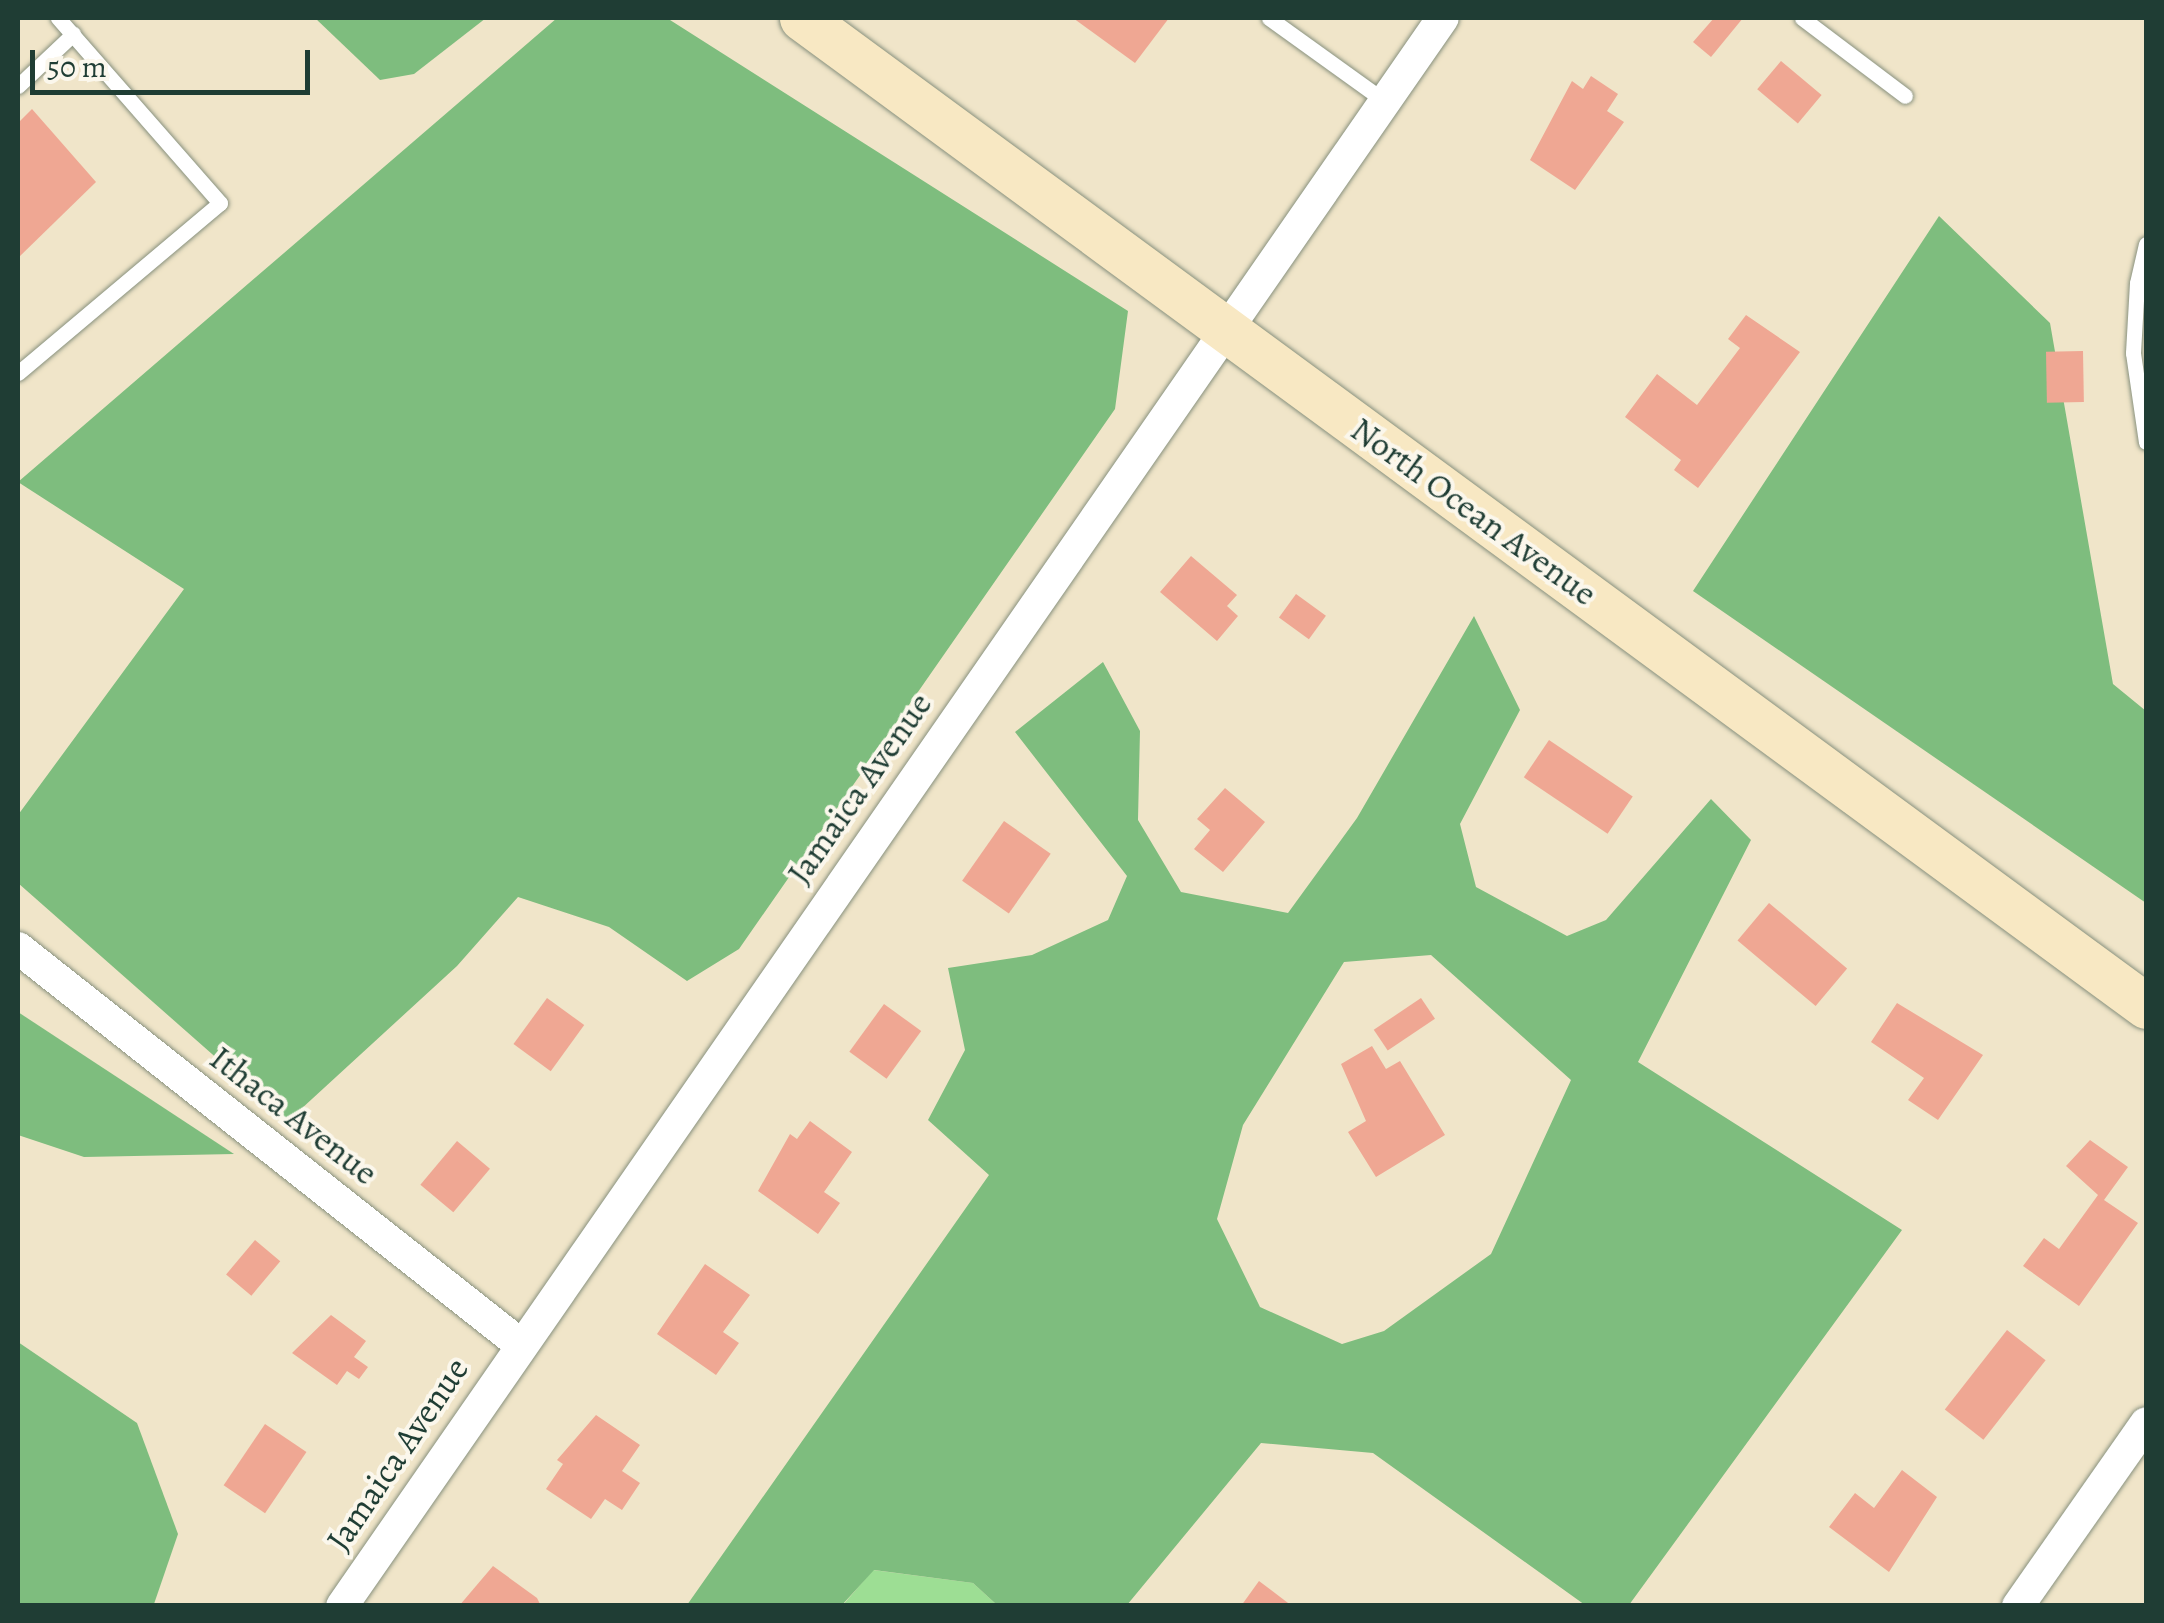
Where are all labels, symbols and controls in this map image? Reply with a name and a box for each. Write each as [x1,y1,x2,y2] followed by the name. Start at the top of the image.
[35,30,315,92] scale bar
[47,47,107,87] text: 50 m
[1343,408,1605,614] street label: North Ocean Avenue
[778,684,940,892] street label: Jamaica Avenue
[202,1037,386,1193] street label: Ithaca Avenue
[317,1349,477,1559] street label: Jamaica Avenue

